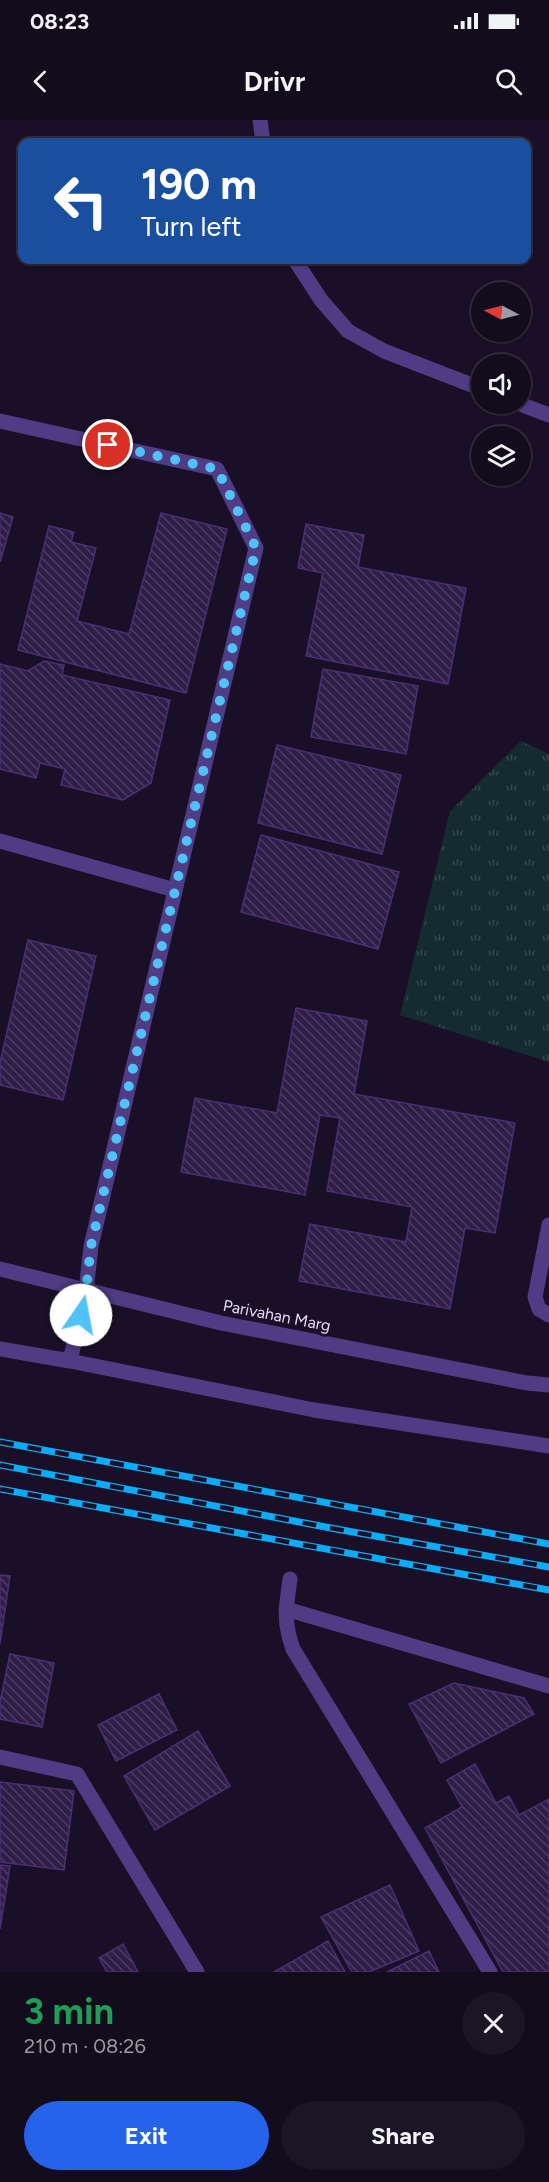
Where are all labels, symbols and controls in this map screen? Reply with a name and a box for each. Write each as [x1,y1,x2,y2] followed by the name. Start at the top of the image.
[30,8,89,35] text: 08:23
[24,65,57,98] icon: back
[244,65,305,98] text: Drivr
[492,65,525,98] icon: search
[141,159,257,210] text: 190 m
[42,162,120,240] icon: left
[141,210,241,243] text: Turn left
[471,282,531,342] north arrow
[471,282,531,486] map controls
[471,354,531,414] button: sound
[82,419,133,470] pin
[471,426,531,486] button: layers
[91,428,124,461] icon: arrive
[49,1283,113,1347] position arrow
[222,1296,332,1335] street label: Parivahan Marg
[24,1990,114,2033] text: 3 min
[462,1992,525,2055] button: close
[24,2034,146,2058] text: 210 m · 08:26
[24,2101,269,2170] button: Exit
[281,2101,525,2170] button: Share

